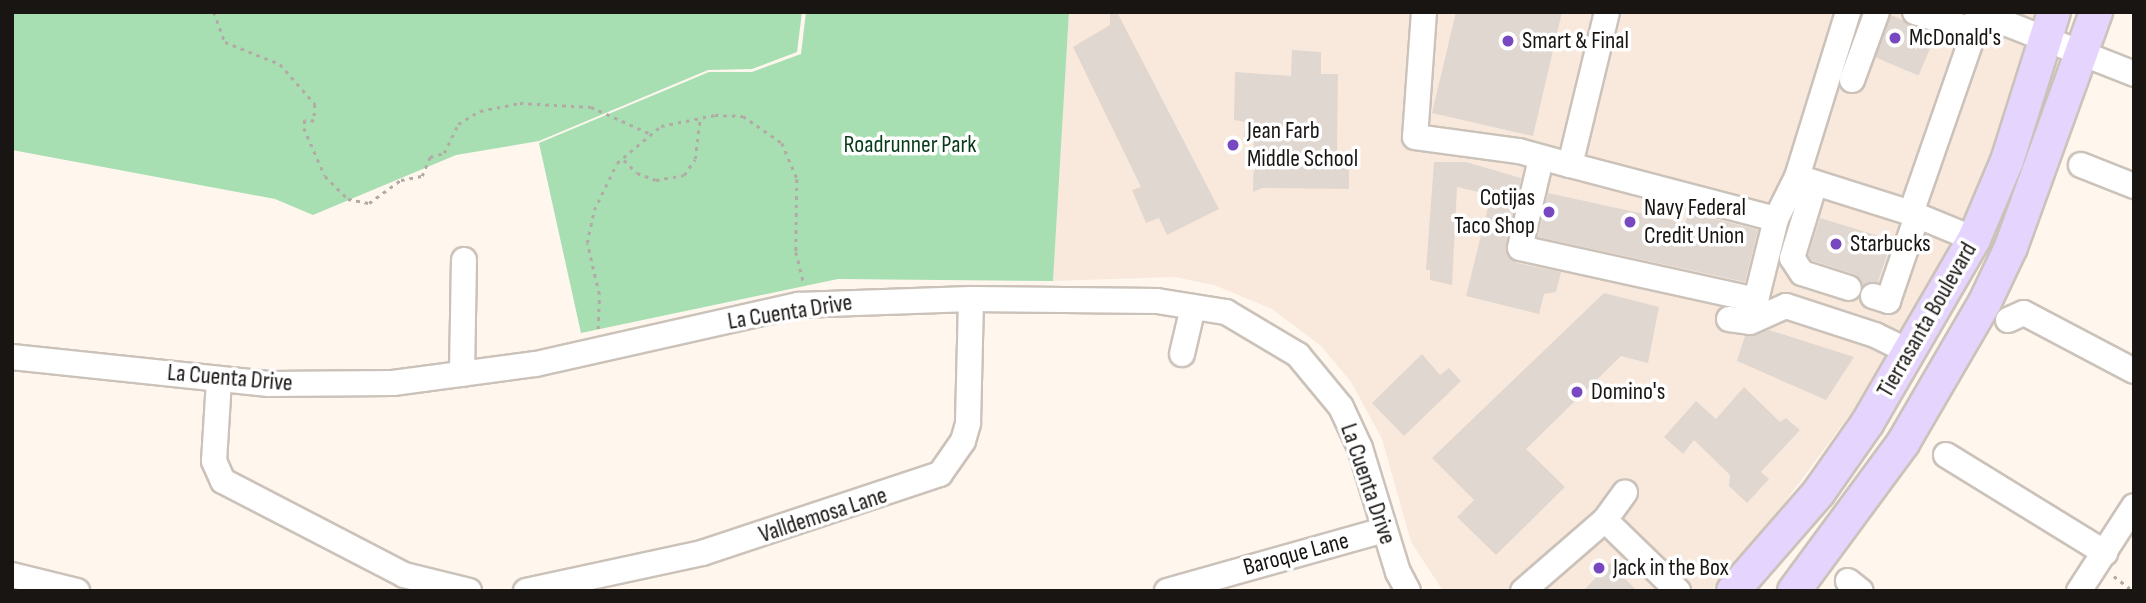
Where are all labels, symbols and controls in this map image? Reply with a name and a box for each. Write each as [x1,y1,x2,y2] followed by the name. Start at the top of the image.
[1909,24,2001,52] place label: McDonald's
[1522,27,1629,55] place label: Smart & Final
[1887,30,1903,46] marker: McDonald's
[1500,33,1516,49] marker: Smart & Final
[1247,117,1358,173] place label: Jean Farb Middle School
[844,131,976,159] park label: Roadrunner Park
[1225,137,1241,153] marker: Jean Farb Middle School
[1454,184,1535,240] place label: Cotijas Taco Shop
[1644,194,1746,250] place label: Navy Federal Credit Union
[1541,204,1557,220] marker: Cotijas Taco Shop
[1622,214,1638,230] marker: Navy Federal Credit Union
[1850,230,1931,258] place label: Starbucks
[1828,236,1844,252] marker: Starbucks
[1871,237,1983,403] street label: Tierrasanta Boulevard
[726,288,854,336] street label: La Cuenta Drive
[166,358,294,398] street label: La Cuenta Drive
[1591,378,1665,406] place label: Domino's
[1569,384,1585,400] marker: Domino's
[1334,420,1402,548] street label: La Cuenta Drive
[755,481,891,549] street label: Valldemosa Lane
[1240,526,1352,582] street label: Baroque Lane
[1613,554,1729,582] place label: Jack in the Box
[1591,560,1607,576] marker: Jack in the Box

